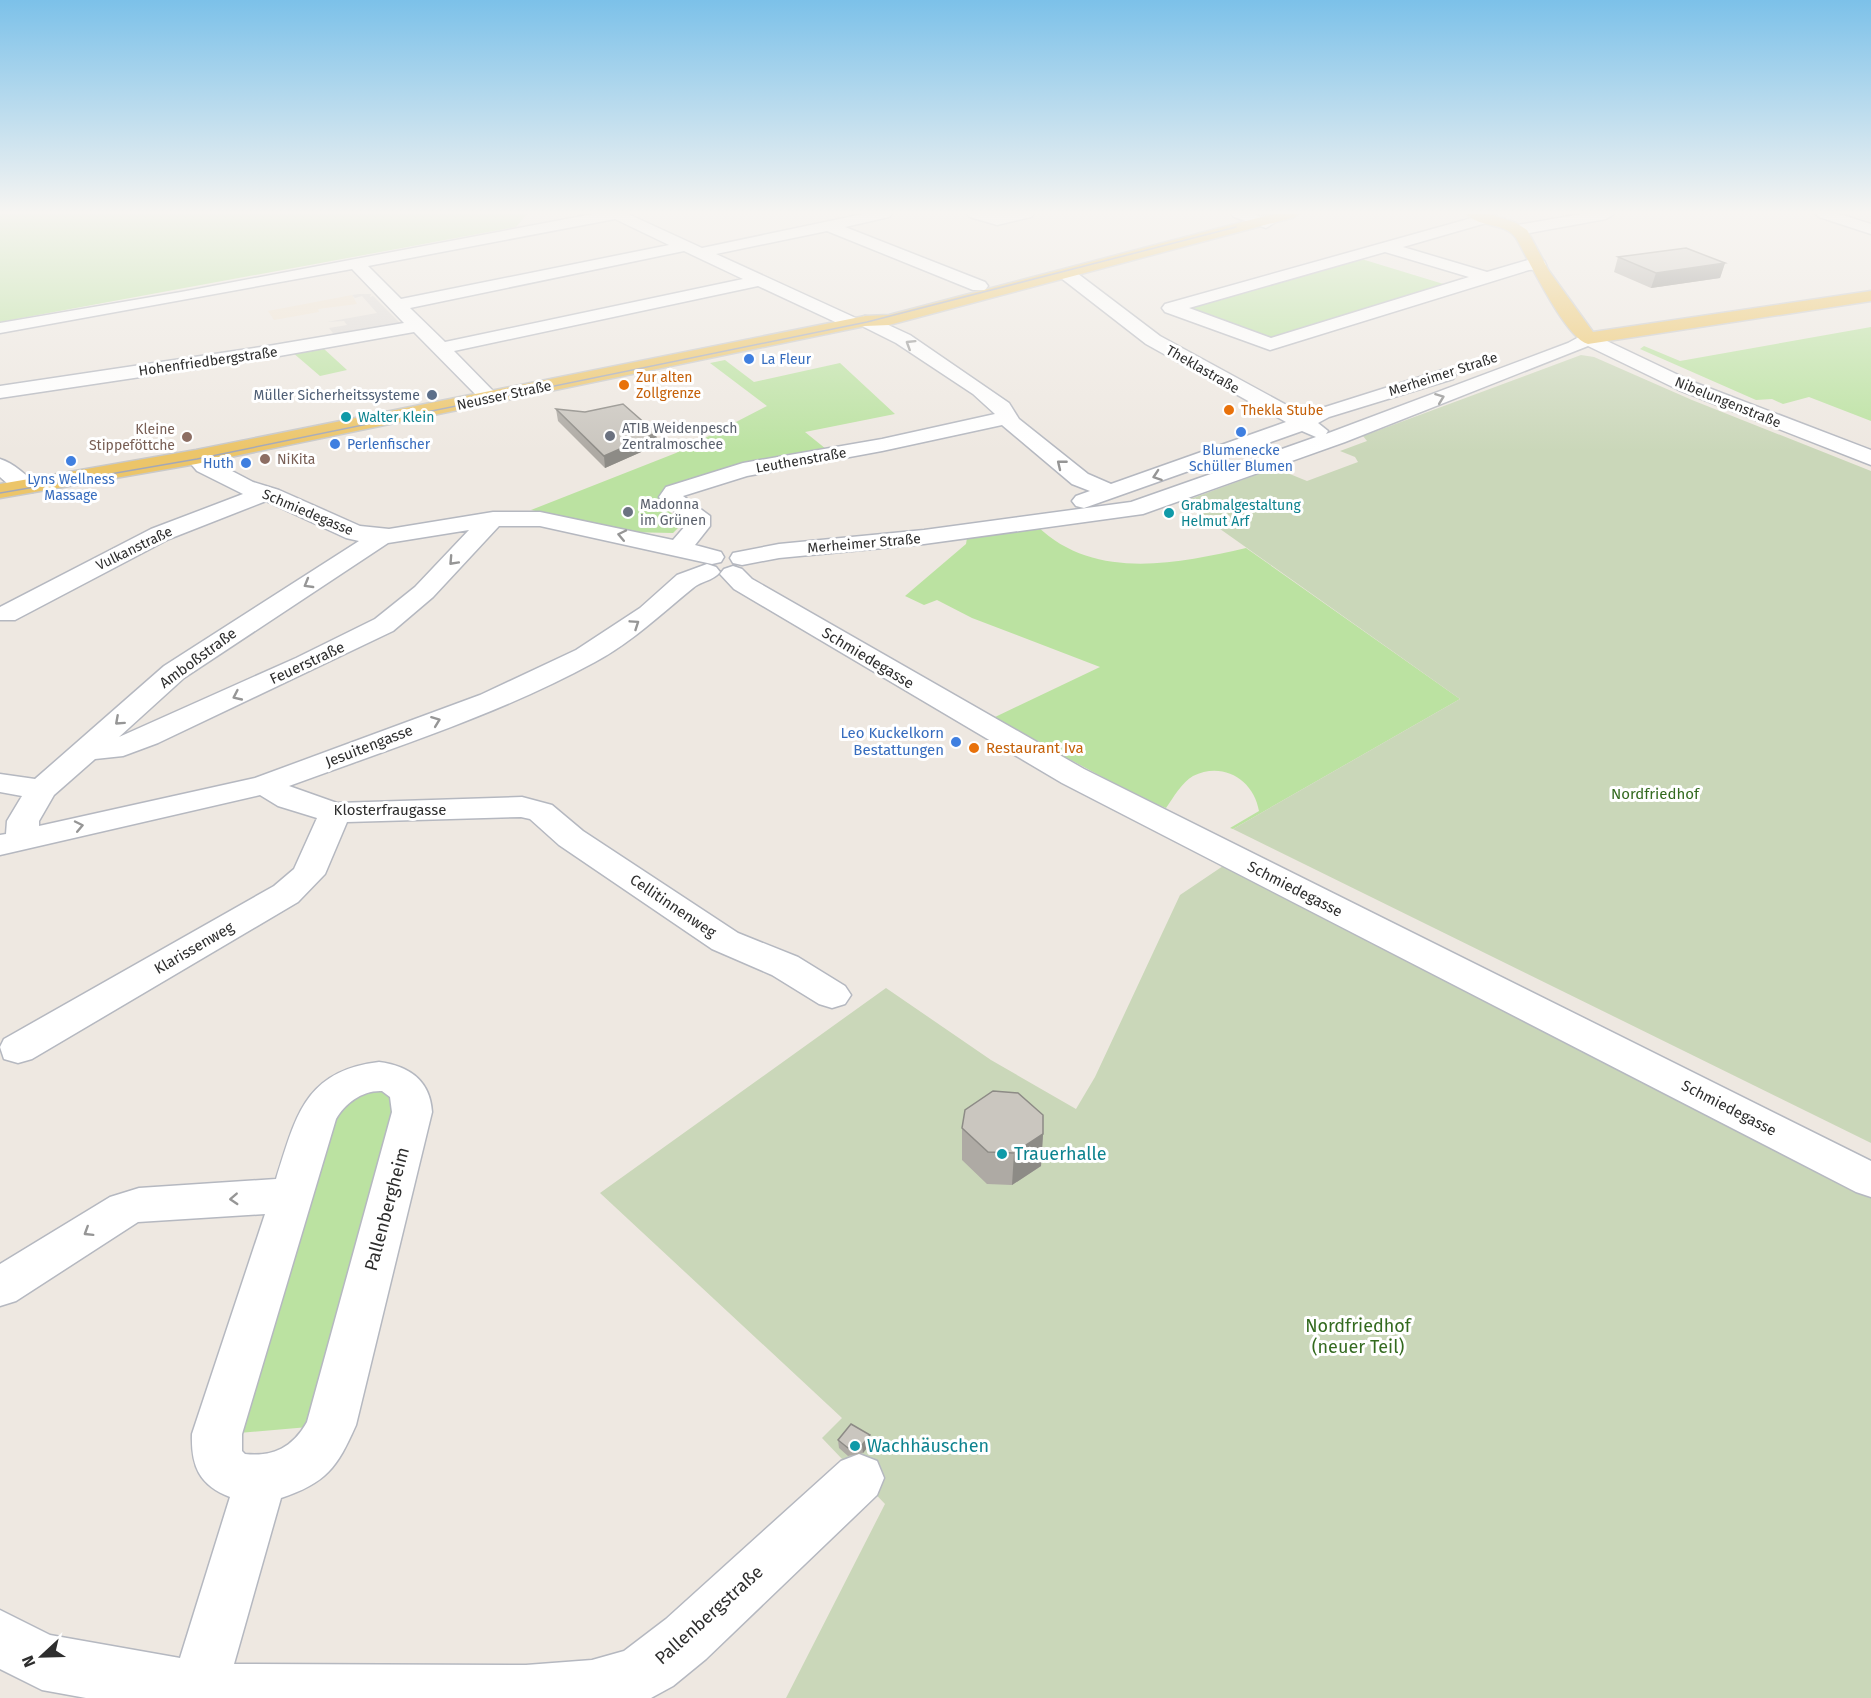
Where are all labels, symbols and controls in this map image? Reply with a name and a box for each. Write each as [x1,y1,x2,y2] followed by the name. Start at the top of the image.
[906,339,916,351] one-way arrow
[1163,342,1242,397] street label: Theklastraße
[137,343,279,380] street label: Hohenfriedbergstraße
[1387,349,1500,400] street label: Merheimer Straße
[761,351,812,368] place label: La Fleur
[742,352,756,366] marker: La Fleur
[636,369,701,402] place label: Zur alten Zollgrenze
[1672,373,1783,431] street label: Nibelungenstraße
[455,377,553,414] street label: Neusser Straße
[617,378,631,392] marker: Zur alten Zollgrenze
[254,387,420,404] place label: Müller Sicherheitssysteme
[425,388,439,402] marker: Müller Sicherheitssysteme
[1434,393,1445,405] one-way arrow
[1241,402,1323,419] place label: Thekla Stube
[1222,403,1236,417] marker: Thekla Stube
[358,409,434,426] place label: Walter Klein
[339,410,353,424] marker: Walter Klein
[622,420,738,453] place label: ATIB Weidenpesch Zentralmoschee
[89,421,175,454] place label: Kleine Stippeföttche
[1234,425,1248,439] marker: Blumenecke Schüller Blumen
[603,429,617,443] marker: ATIB Weidenpesch Zentralmoschee
[180,430,194,444] marker: Kleine Stippeföttche
[347,436,431,453] place label: Perlenfischer
[328,437,342,451] marker: Perlenfischer
[1189,442,1293,475] place label: Blumenecke Schüller Blumen
[755,444,848,477] street label: Leuthenstraße
[277,451,315,468] place label: NiKita
[258,452,272,466] marker: NiKita
[64,454,78,468] marker: Lyns Wellness Massage
[203,455,234,472] place label: Huth
[239,456,253,470] marker: Huth
[1056,461,1067,472] one-way arrow
[1152,469,1163,482] one-way arrow
[27,471,115,504] place label: Lyns Wellness Massage
[260,486,356,539] street label: Schmiedegasse
[640,496,706,529] place label: Madonna im Grünen
[1181,497,1301,530] place label: Grabmalgestaltung Helmut Arf
[621,505,635,519] marker: Madonna im Grünen
[1162,506,1176,520] marker: Grabmalgestaltung Helmut Arf
[93,523,175,574] street label: Vulkanstraße
[617,529,627,542] one-way arrow
[807,530,921,557] street label: Merheimer Straße
[449,555,460,565] one-way arrow
[304,577,314,589] one-way arrow
[628,620,639,631] one-way arrow
[819,623,917,693] street label: Schmiedegasse
[156,624,240,692] street label: Amboßstraße
[267,638,347,688] street label: Feuerstraße
[232,689,243,701] one-way arrow
[115,714,126,725] one-way arrow
[431,715,441,728] one-way arrow
[323,721,415,771] street label: Jesuitengasse
[840,724,944,759] place label: Leo Kuckelkorn Bestattungen
[949,735,963,749] marker: Leo Kuckelkorn Bestattungen
[986,739,1084,757] place label: Restaurant Iva
[967,741,981,755] marker: Restaurant Iva
[1611,785,1700,803] park label: Nordfriedhof
[334,801,446,819] street label: Klosterfraugasse
[74,820,84,833] one-way arrow
[1245,857,1345,921] street label: Schmiedegasse
[626,871,720,942] street label: Cellitinnenweg
[151,918,237,978] street label: Klarissenweg
[1679,1076,1779,1140] street label: Schmiedegasse
[1014,1143,1107,1165] place label: Trauerhalle
[360,1145,414,1273] street label: Pallenbergheim
[995,1147,1009,1161] marker: Trauerhalle
[230,1192,239,1205] one-way arrow
[84,1225,94,1237] one-way arrow
[1305,1315,1413,1358] park label: Nordfriedhof (neuer Teil)
[867,1435,989,1457] place label: Wachhäuschen
[848,1439,862,1453] marker: Wachhäuschen
[650,1561,768,1669] street label: Pallenbergstraße
[12,1626,72,1686] north arrow
[18,1653,39,1670] text: N

